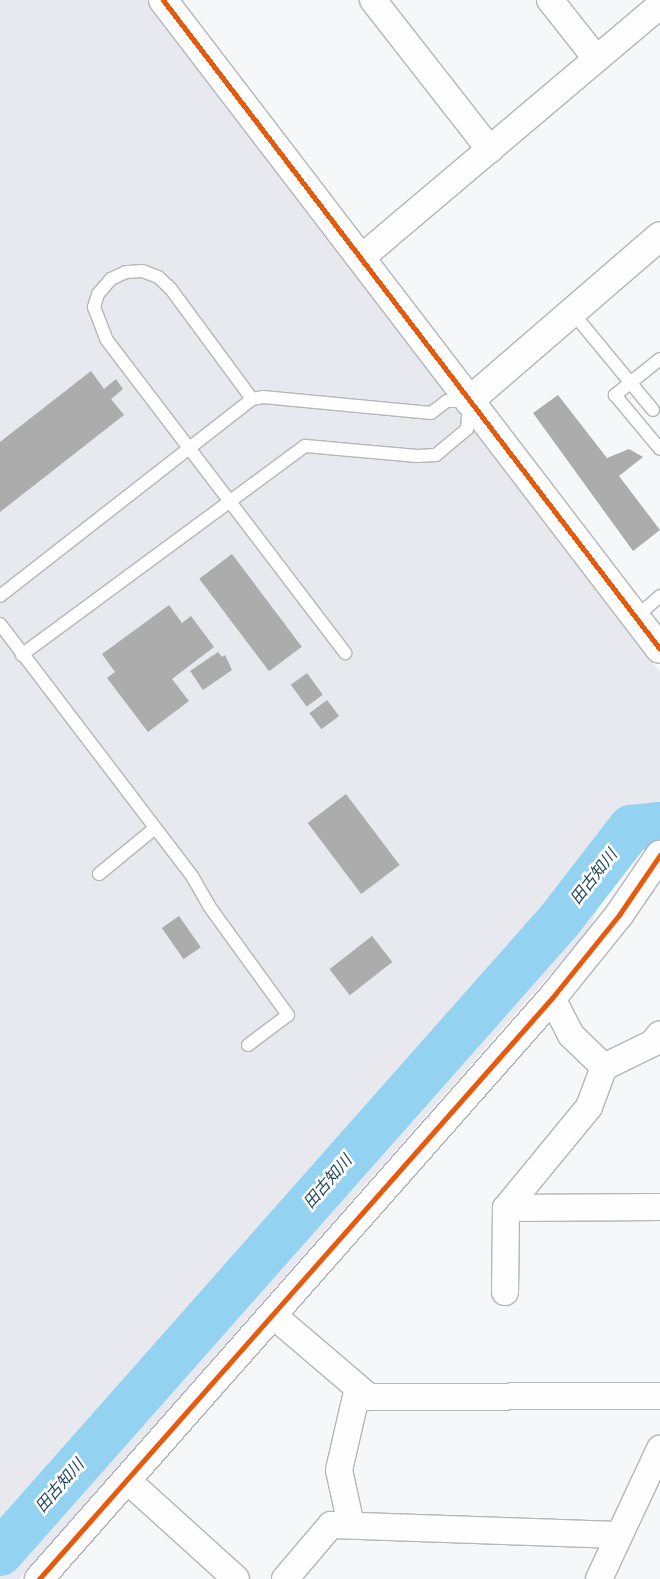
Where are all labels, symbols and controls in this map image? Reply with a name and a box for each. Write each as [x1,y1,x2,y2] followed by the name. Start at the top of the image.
[567,846,621,908] water label: 田古知川
[300,1152,356,1212] water label: 田古知川
[32,1456,88,1516] water label: 田古知川

